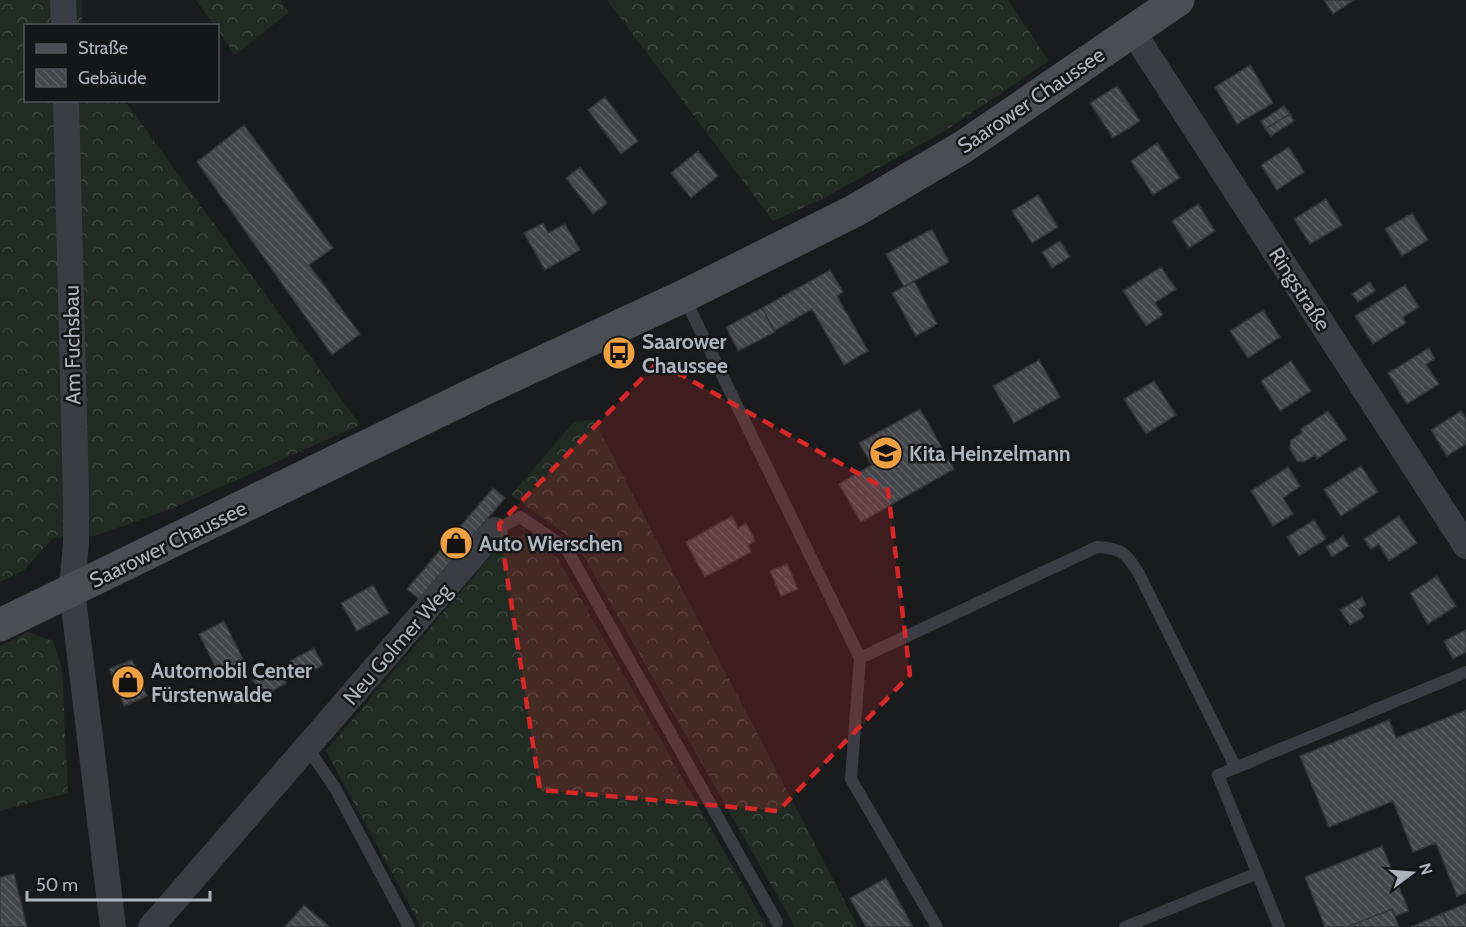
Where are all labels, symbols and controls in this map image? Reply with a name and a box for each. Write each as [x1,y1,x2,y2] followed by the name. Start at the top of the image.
[24,24,219,102] legend
[78,37,128,59] text: Straße
[953,41,1109,158] street label: Saarower Chaussee
[78,67,147,89] text: Gebäude
[1264,243,1336,336] street label: Ringstraße
[58,285,86,405] street label: Am Fuchsbau
[642,329,728,378] place label: Saarower Chaussee
[601,335,637,371] bus stop icon: Saarower Chaussee
[868,435,904,471] school or university icon: Kita Heinzelmann
[909,441,1071,466] place label: Kita Heinzelmann
[85,495,251,593] street label: Saarower Chaussee
[438,525,474,561] shop icon: Auto Wierschen
[479,531,623,556] place label: Auto Wierschen
[338,578,457,710] street label: Neu Golmer Weg
[151,658,312,707] place label: Automobil Center Fürstenwalde
[110,664,146,700] shop icon: Automobil Center Fürstenwalde
[1382,843,1442,903] north arrow
[1415,861,1437,877] text: N
[27,864,210,902] scale bar
[36,874,78,896] text: 50 m

